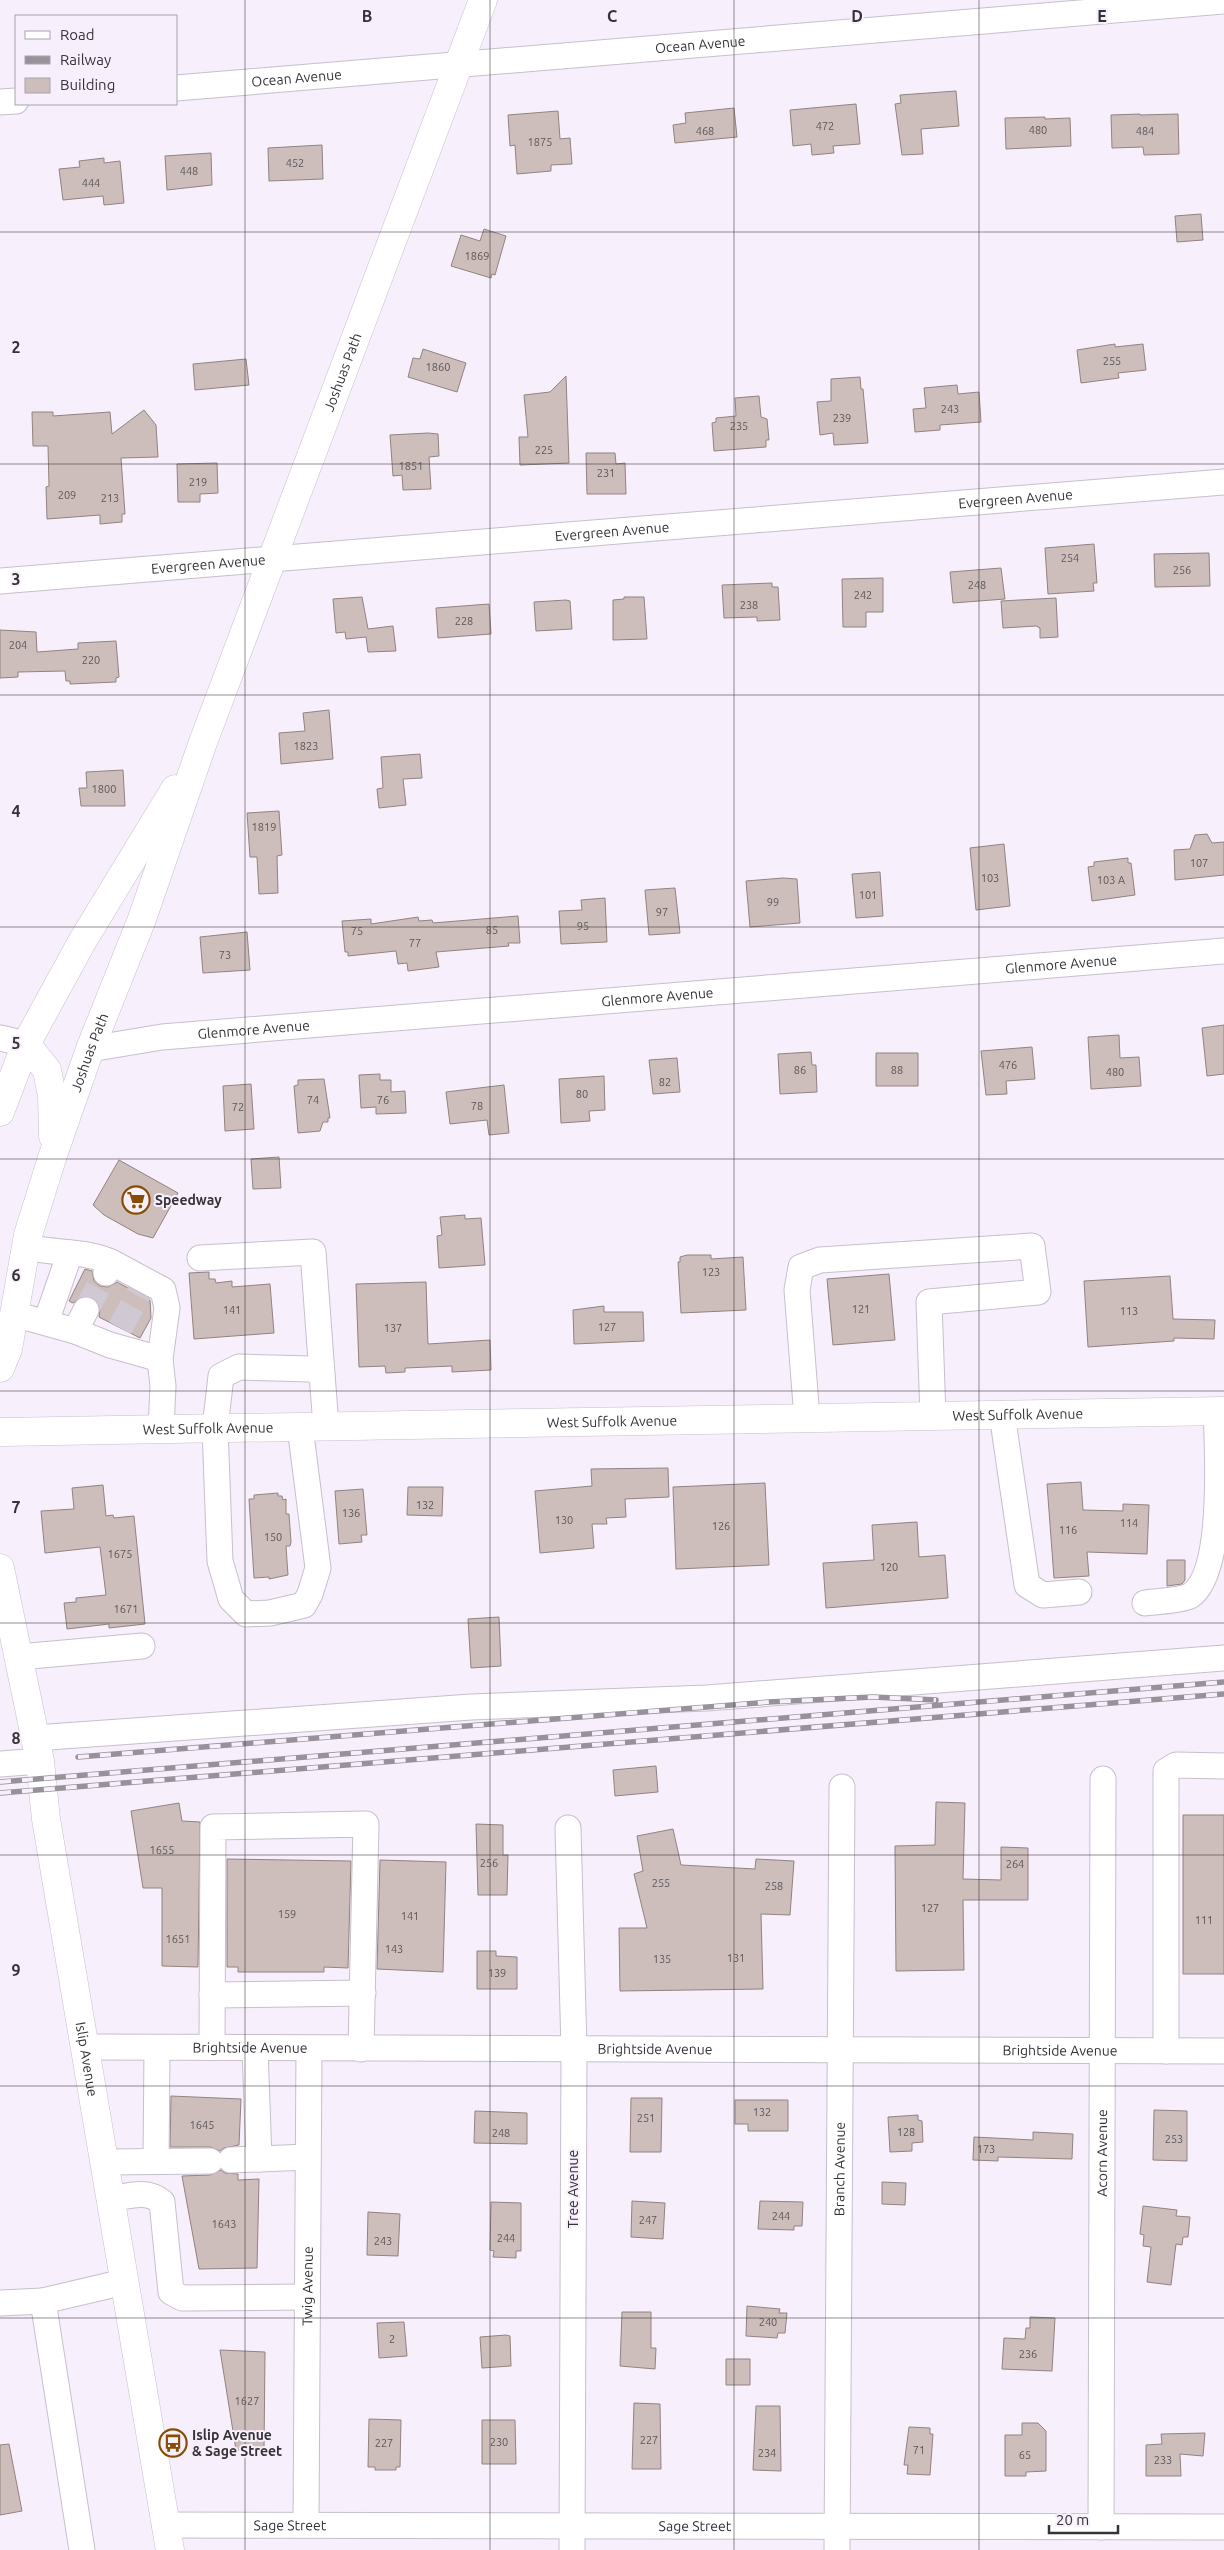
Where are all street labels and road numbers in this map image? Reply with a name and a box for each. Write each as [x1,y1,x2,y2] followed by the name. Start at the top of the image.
[654,33,746,56] street label: Ocean Avenue
[251,66,342,90] street label: Ocean Avenue
[321,331,365,414] street label: Joshuas Path
[958,486,1074,511] street label: Evergreen Avenue
[554,519,670,544] street label: Evergreen Avenue
[150,552,266,577] street label: Evergreen Avenue
[1004,952,1118,977] street label: Glenmore Avenue
[601,984,714,1009] street label: Glenmore Avenue
[68,1011,111,1094] street label: Joshuas Path
[197,1017,310,1042] street label: Glenmore Avenue
[952,1405,1083,1424] street label: West Suffolk Avenue
[546,1412,677,1431] street label: West Suffolk Avenue
[143,1419,273,1438] street label: West Suffolk Avenue
[73,2021,101,2098] street label: Islip Avenue
[192,2039,308,2056] street label: Brightside Avenue
[597,2041,713,2057] street label: Brightside Avenue
[1002,2042,1118,2059] street label: Brightside Avenue
[1094,2109,1110,2197] street label: Acorn Avenue
[831,2122,848,2216] street label: Branch Avenue
[565,2150,581,2228] street label: Tree Avenue
[299,2246,316,2326] street label: Twig Avenue
[254,2517,327,2533] street label: Sage Street
[659,2518,732,2534] street label: Sage Street

